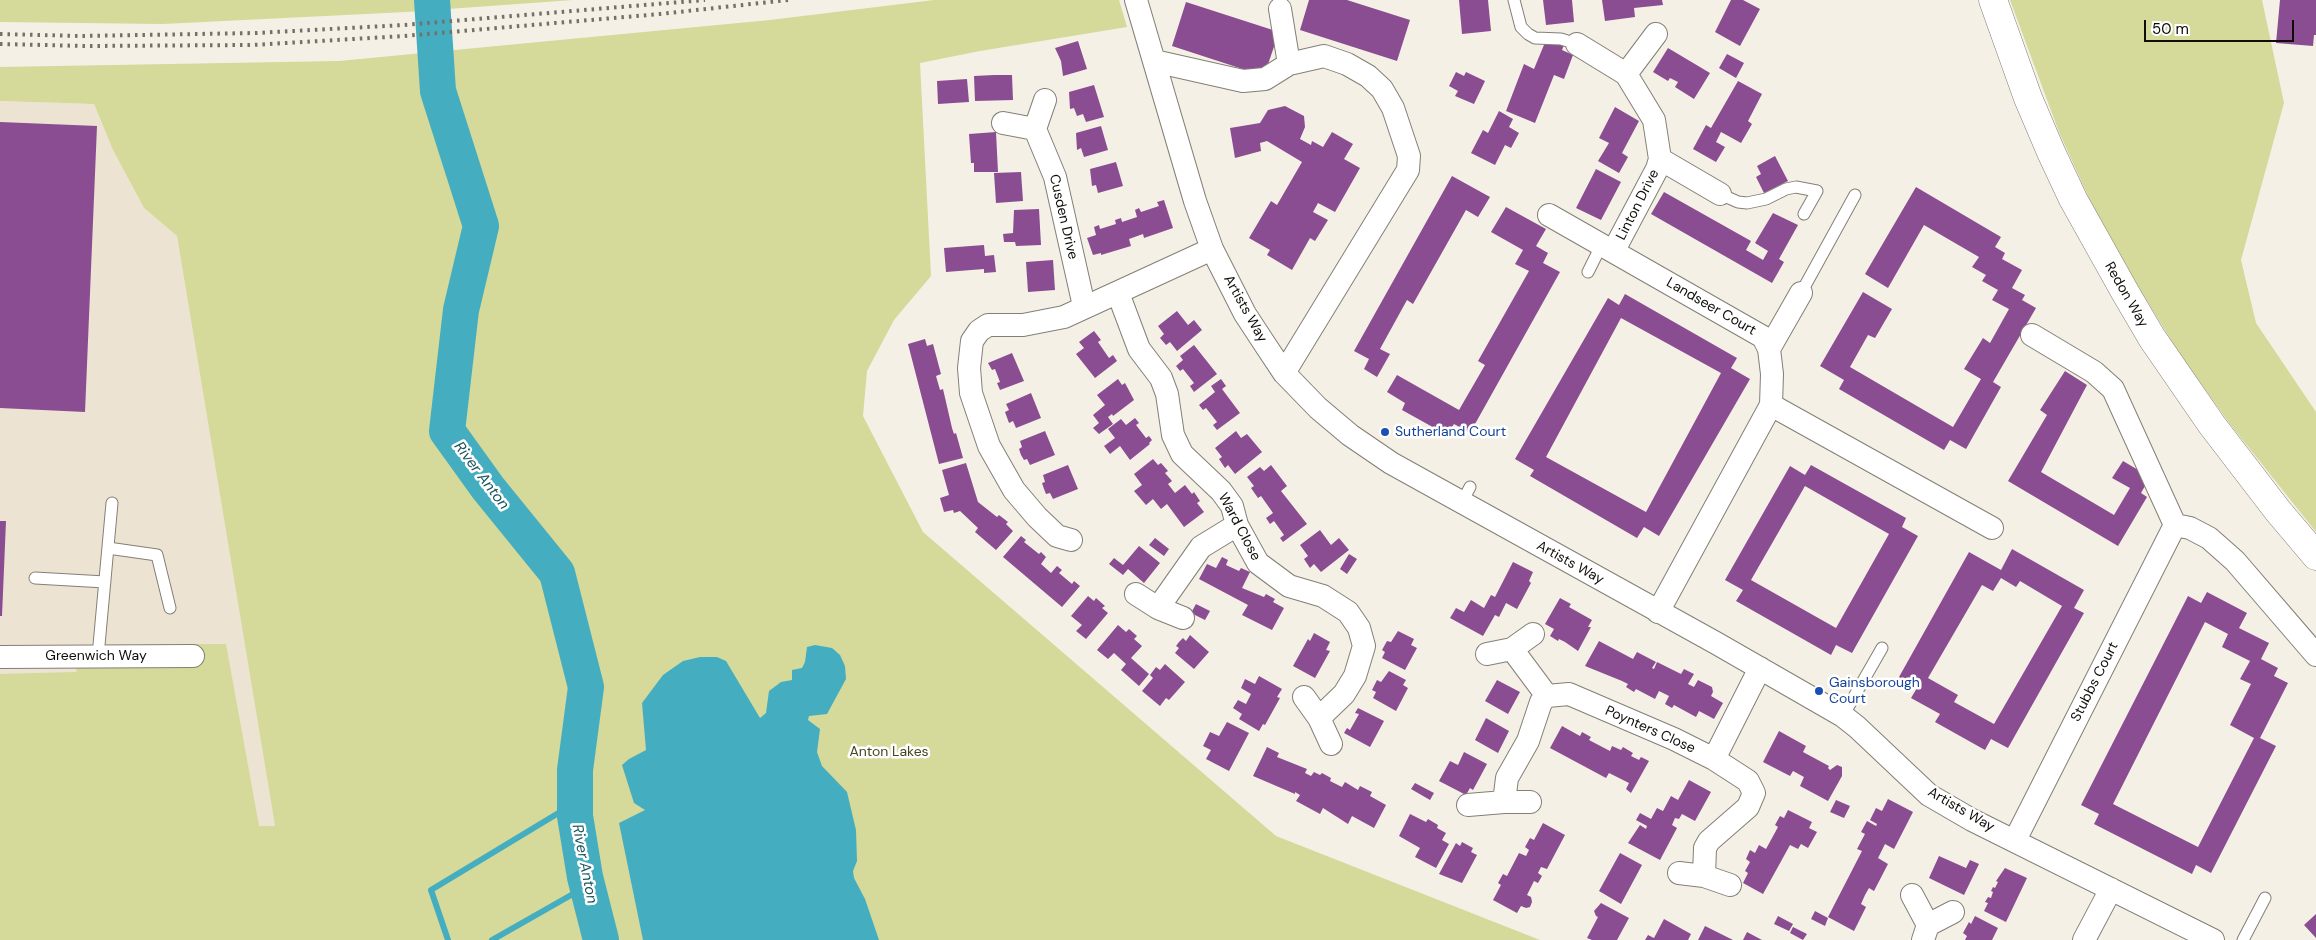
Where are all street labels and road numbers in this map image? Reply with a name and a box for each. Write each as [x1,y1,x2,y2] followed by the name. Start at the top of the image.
[1613,167,1663,243] street label: Linton Drive
[1045,173,1081,261] street label: Cusden Drive
[2101,259,2151,331] street label: Redon Way
[1220,272,1270,346] street label: Artists Way
[1663,275,1759,339] street label: Landseer Court
[1214,490,1264,564] street label: Ward Close
[1533,538,1607,588] street label: Artists Way
[2068,639,2122,725] street label: Stubbs Court
[45,648,147,664] street label: Greenwich Way
[1602,703,1698,757] street label: Poynters Close
[1925,784,1997,836] street label: Artists Way

